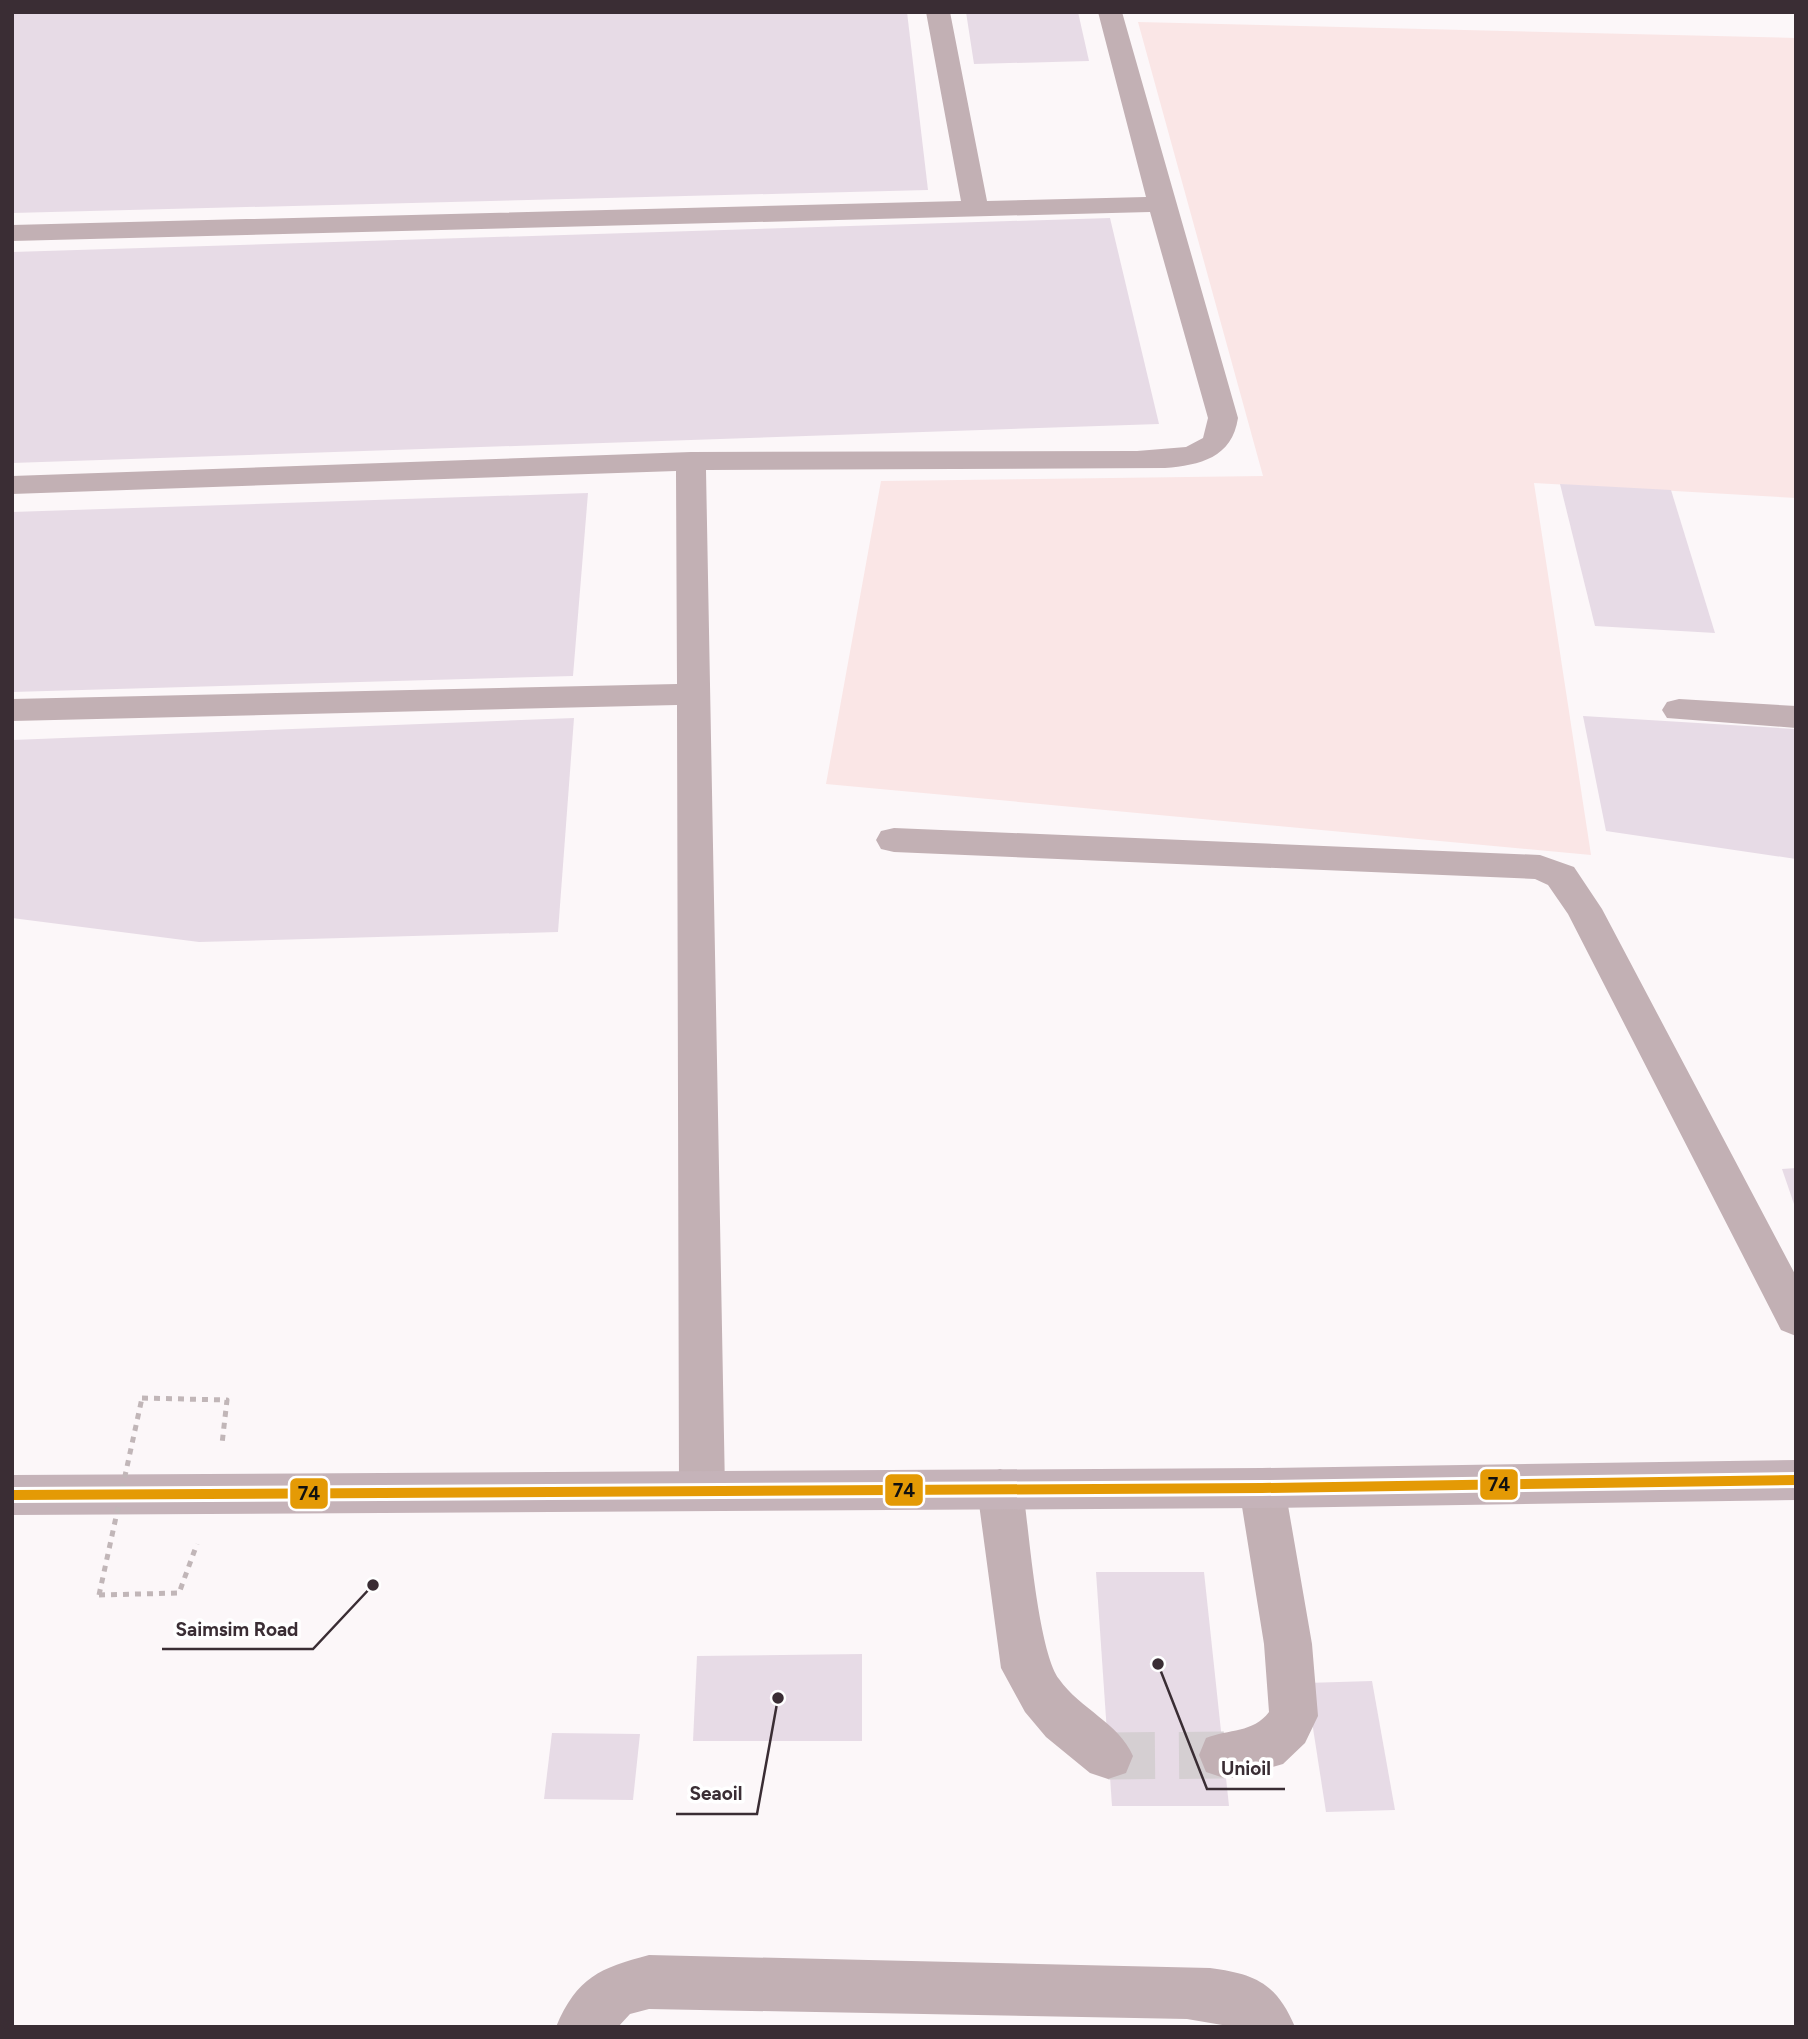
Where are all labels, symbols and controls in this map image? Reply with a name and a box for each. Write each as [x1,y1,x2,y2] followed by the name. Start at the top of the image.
[1479,1468,1519,1501] line badge: 74
[884,1473,924,1507] line badge: 74
[1488,1473,1510,1496] text: 74
[289,1477,329,1510] line badge: 74
[893,1479,915,1502] text: 74
[298,1482,320,1505] text: 74
[162,1609,313,1649] callout: Saimsim Road
[176,1618,298,1641] text: Saimsim Road
[1207,1749,1285,1789] callout: Unioil
[1221,1757,1271,1780] text: Unioil
[676,1774,757,1814] callout: Seaoil
[690,1782,742,1805] text: Seaoil

